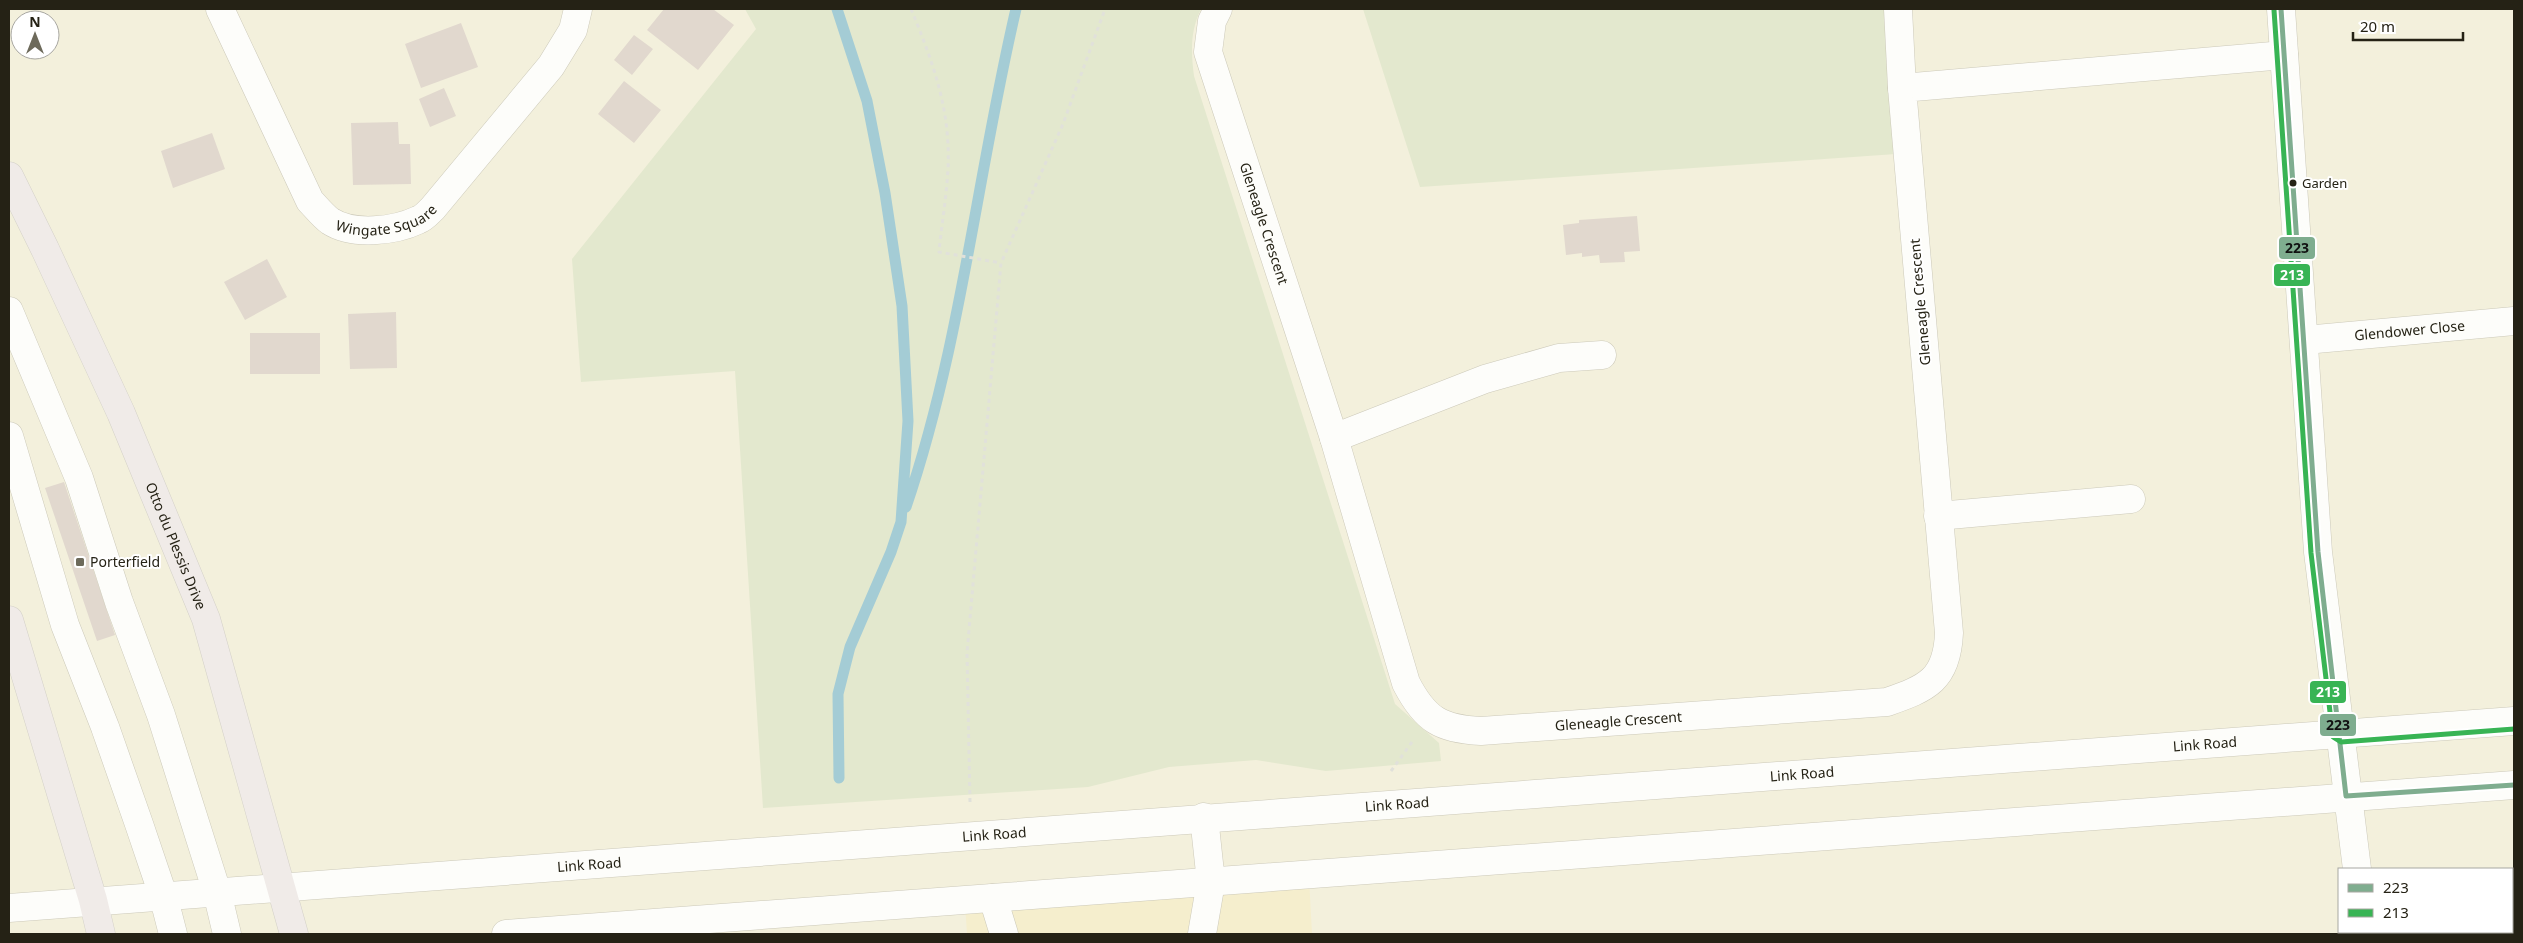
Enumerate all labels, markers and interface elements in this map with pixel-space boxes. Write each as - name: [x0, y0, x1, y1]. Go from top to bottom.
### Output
- north arrow: [10, 10, 60, 60]
- scale bar: [2353, 10, 2463, 42]
- text: N: [29, 12, 41, 31]
- text: 20 m: [2360, 16, 2395, 36]
- street label: Gleneagle Crescent: [1236, 160, 1293, 287]
- place label: Garden: [2302, 174, 2347, 192]
- marker: Garden: [2288, 178, 2298, 188]
- street label: Wingate Square: [334, 200, 441, 239]
- line badge: 223: [2278, 236, 2316, 260]
- street label: Gleneagle Crescent: [1904, 238, 1935, 366]
- text: 223: [2285, 238, 2309, 257]
- line badge: 213: [2273, 263, 2311, 287]
- text: 213: [2280, 265, 2304, 284]
- street label: Glendower Close: [2353, 315, 2466, 344]
- street label: Otto du Plessis Drive: [142, 479, 211, 612]
- place label: Porterfield: [90, 552, 160, 571]
- marker: Porterfield: [74, 556, 86, 568]
- line badge: 213: [2309, 680, 2347, 704]
- text: 213: [2316, 682, 2340, 701]
- street label: Gleneagle Crescent: [1554, 707, 1683, 735]
- line badge: 223: [2319, 713, 2357, 737]
- text: 223: [2326, 715, 2350, 734]
- street label: Link Road: [2172, 732, 2238, 755]
- street label: Link Road: [1769, 762, 1835, 786]
- street label: Link Road: [1364, 792, 1430, 816]
- street label: Link Road: [961, 822, 1027, 846]
- street label: Link Road: [557, 852, 622, 876]
- legend: [2338, 868, 2513, 933]
- text: 223: [2383, 877, 2409, 897]
- text: 213: [2383, 902, 2409, 922]

